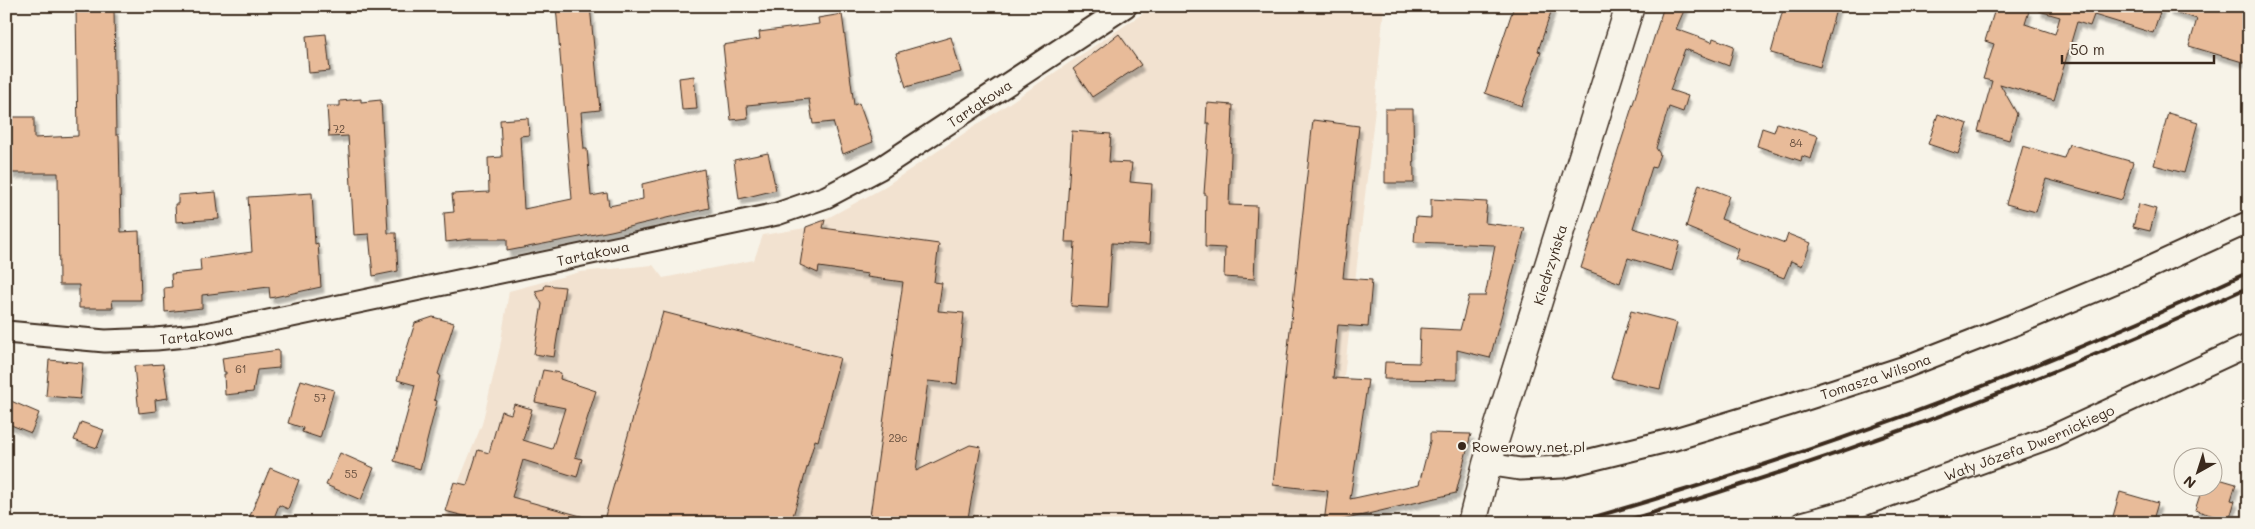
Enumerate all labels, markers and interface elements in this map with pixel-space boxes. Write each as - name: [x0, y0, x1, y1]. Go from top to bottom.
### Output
- scale bar: [2062, 32, 2215, 64]
- text: 50 m: [2070, 39, 2105, 59]
- street label: Tartakowa: [943, 75, 1015, 131]
- house number: 72: [333, 121, 345, 136]
- house number: 84: [1789, 135, 1803, 150]
- street label: Kiedrzyńska: [1528, 222, 1571, 307]
- street label: Tartakowa: [555, 236, 631, 270]
- street label: Tartakowa: [159, 319, 235, 348]
- street label: Tomasza Wilsona: [1818, 348, 1934, 403]
- house number: 61: [235, 361, 247, 376]
- house number: 57: [314, 390, 326, 405]
- street label: Wały Józefa Dwernickiego: [1941, 400, 2117, 484]
- house number: 29c: [888, 430, 908, 445]
- place label: Rowerowy.net.pl: [1472, 437, 1585, 456]
- marker: Rowerowy.net.pl: [1456, 440, 1468, 452]
- north arrow: [2172, 446, 2222, 496]
- house number: 55: [345, 466, 357, 481]
- text: N: [2179, 472, 2200, 493]

